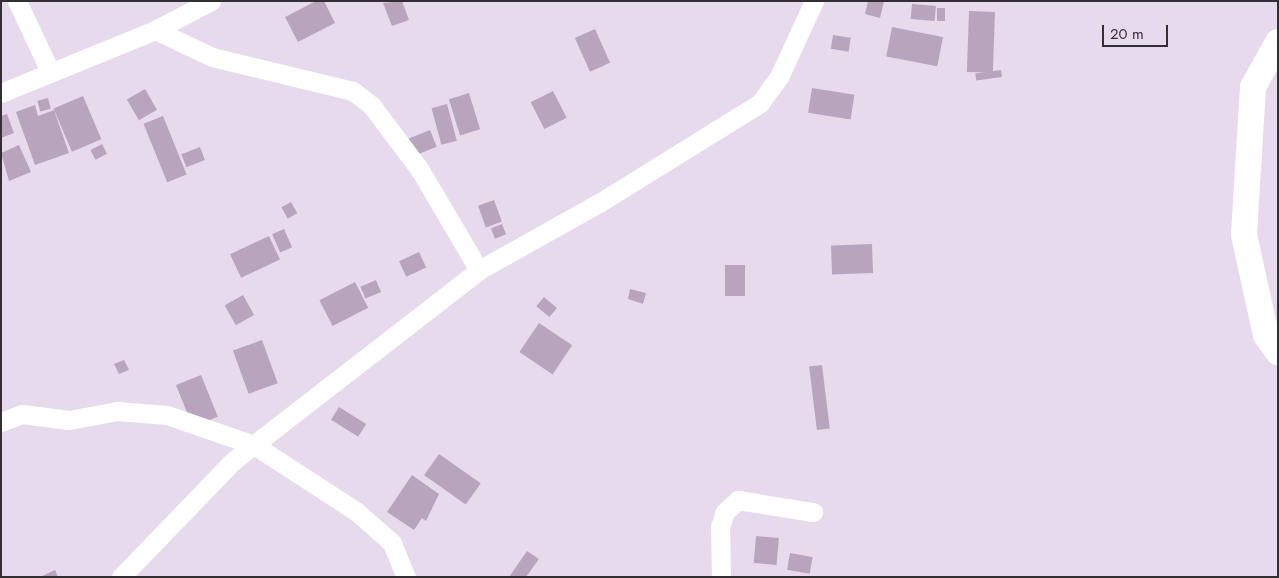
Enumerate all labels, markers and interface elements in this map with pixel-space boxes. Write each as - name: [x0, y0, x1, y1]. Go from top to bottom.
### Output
- scale bar: [1104, 15, 1170, 47]
- text: 20 m: [1110, 23, 1144, 45]

